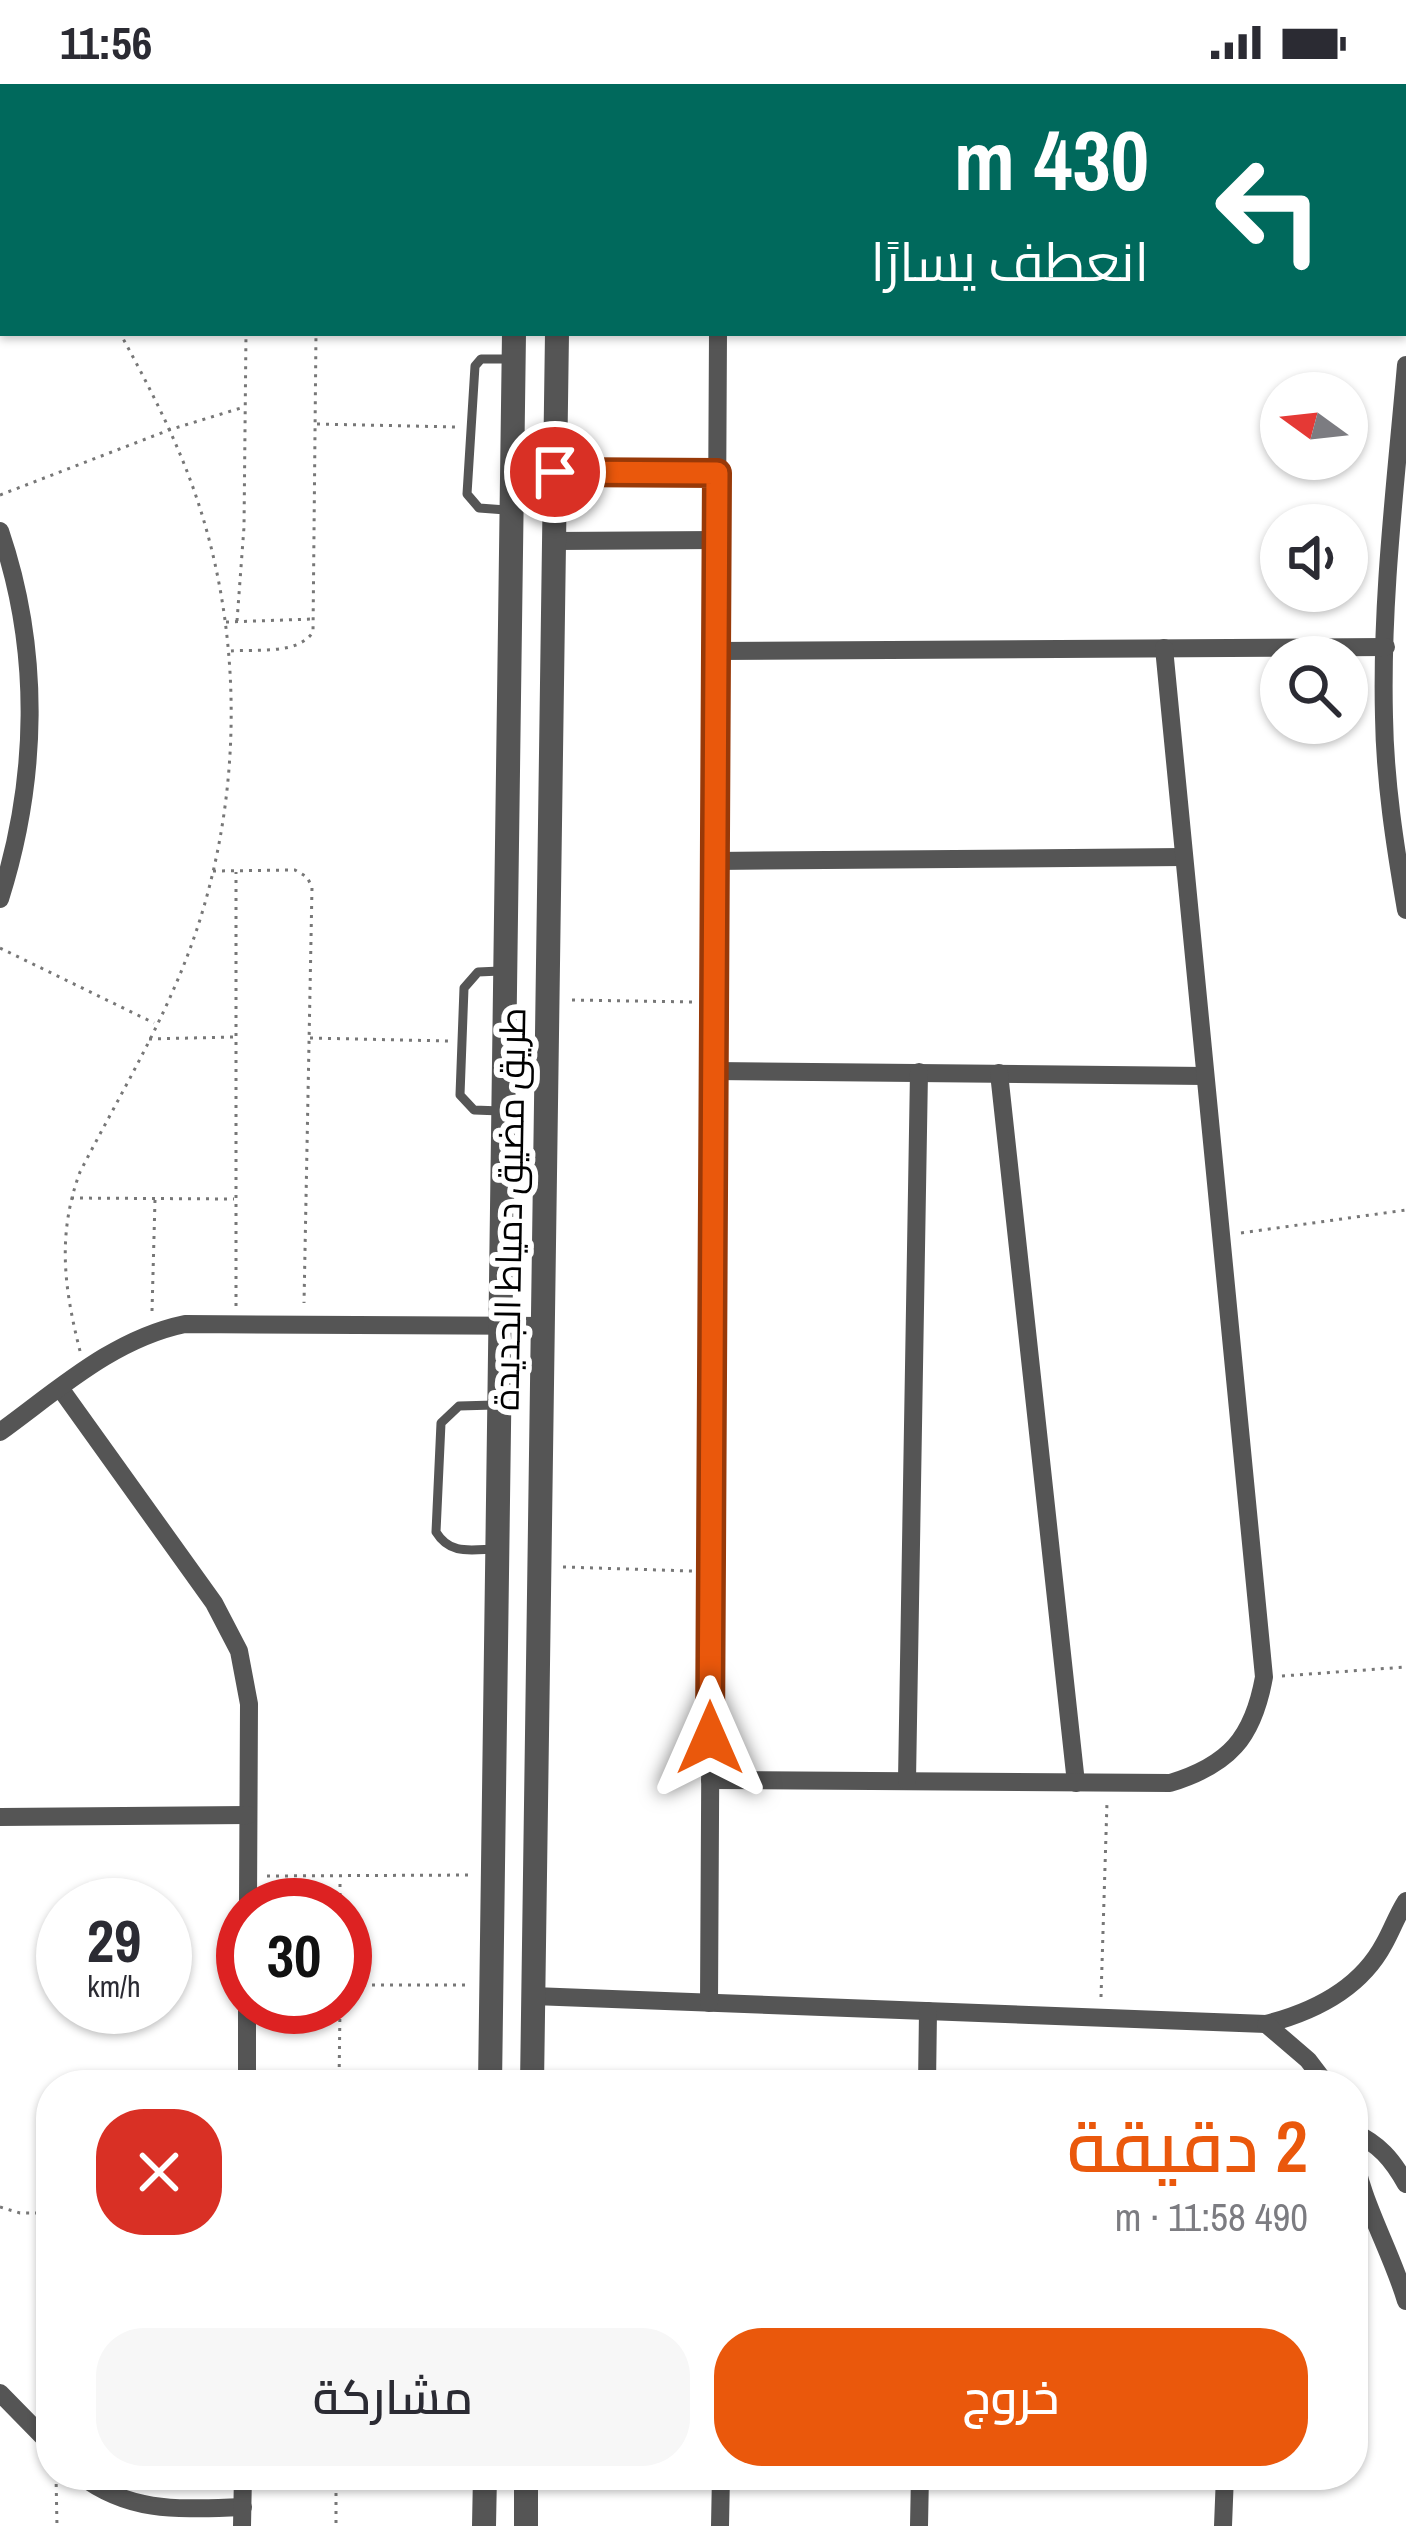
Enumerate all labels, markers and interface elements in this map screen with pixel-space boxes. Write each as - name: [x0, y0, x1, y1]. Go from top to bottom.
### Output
- text: 11:56: [60, 12, 152, 73]
- text: 430 m: [954, 103, 1149, 216]
- icon: left: [1191, 132, 1347, 288]
- text: انعطف يسارًا: [870, 225, 1149, 298]
- north arrow: [1260, 372, 1368, 480]
- map controls: [1260, 372, 1368, 744]
- pin: [504, 421, 606, 523]
- icon: arrive: [522, 439, 588, 505]
- button: sound: [1260, 504, 1368, 612]
- button: search: [1260, 636, 1368, 744]
- street label: طريق مضيق دمياط الجديدة: [481, 1007, 537, 1411]
- position arrow: [647, 1675, 773, 1801]
- speed limit sign: 30: [216, 1878, 372, 2034]
- text: 29: [87, 1900, 141, 1981]
- text: km/h: [87, 1966, 141, 2006]
- text: 2 دقيقة: [1067, 2097, 1308, 2194]
- button: close: [96, 2109, 222, 2235]
- text: 490 m · 11:58: [1115, 2191, 1308, 2243]
- button: مشاركة: [96, 2328, 690, 2466]
- button: خروج: [714, 2328, 1308, 2466]

